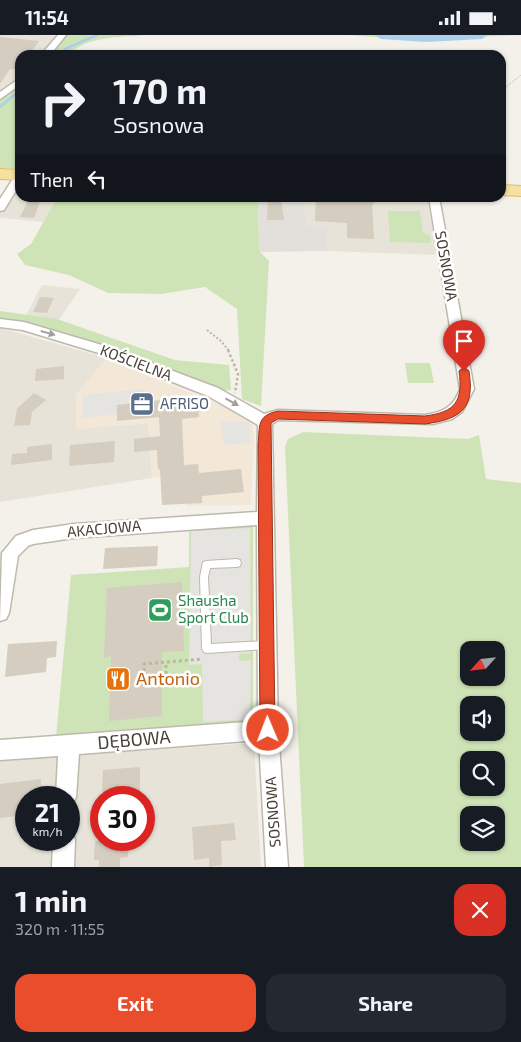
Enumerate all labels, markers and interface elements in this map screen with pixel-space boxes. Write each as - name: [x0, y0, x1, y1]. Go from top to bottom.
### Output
- text: 11:54: [25, 6, 69, 29]
- text: 170 m: [113, 69, 207, 111]
- icon: right: [30, 70, 95, 135]
- text: Sosnowa: [113, 111, 204, 137]
- icon: left: [83, 165, 111, 193]
- text: Then: [30, 168, 73, 191]
- street label: SOSNOWA: [432, 229, 462, 303]
- pin: [443, 320, 485, 371]
- icon: arrive: [450, 327, 478, 355]
- one-way arrow: [40, 329, 55, 337]
- street label: KOŚCIELNA: [98, 340, 175, 384]
- office icon: AFRISO: [129, 391, 155, 417]
- place label: AFRISO: [160, 394, 209, 412]
- one-way arrow: [225, 398, 240, 406]
- street label: AKACJOWA: [66, 516, 142, 540]
- place label: Shausha Sport Club: [178, 591, 249, 626]
- sports icon: Shausha Sport Club: [147, 597, 173, 623]
- north arrow: [460, 641, 505, 686]
- map controls: [460, 641, 505, 851]
- restaurant icon: Antonio: [105, 666, 131, 692]
- place label: Antonio: [136, 667, 200, 689]
- button: sound: [460, 696, 505, 741]
- position arrow: [241, 703, 293, 755]
- street label: DĘBOWA: [97, 725, 172, 753]
- button: search: [460, 751, 505, 796]
- street label: SOSNOWA: [261, 776, 283, 848]
- speed limit sign: 30: [90, 786, 155, 851]
- text: 21: [35, 797, 60, 827]
- button: layers: [460, 806, 505, 851]
- text: km/h: [33, 824, 62, 838]
- text: 1 min: [15, 882, 87, 918]
- button: close: [454, 884, 506, 936]
- text: 320 m · 11:55: [15, 919, 105, 938]
- button: Exit: [15, 974, 256, 1032]
- button: Share: [266, 974, 506, 1032]

